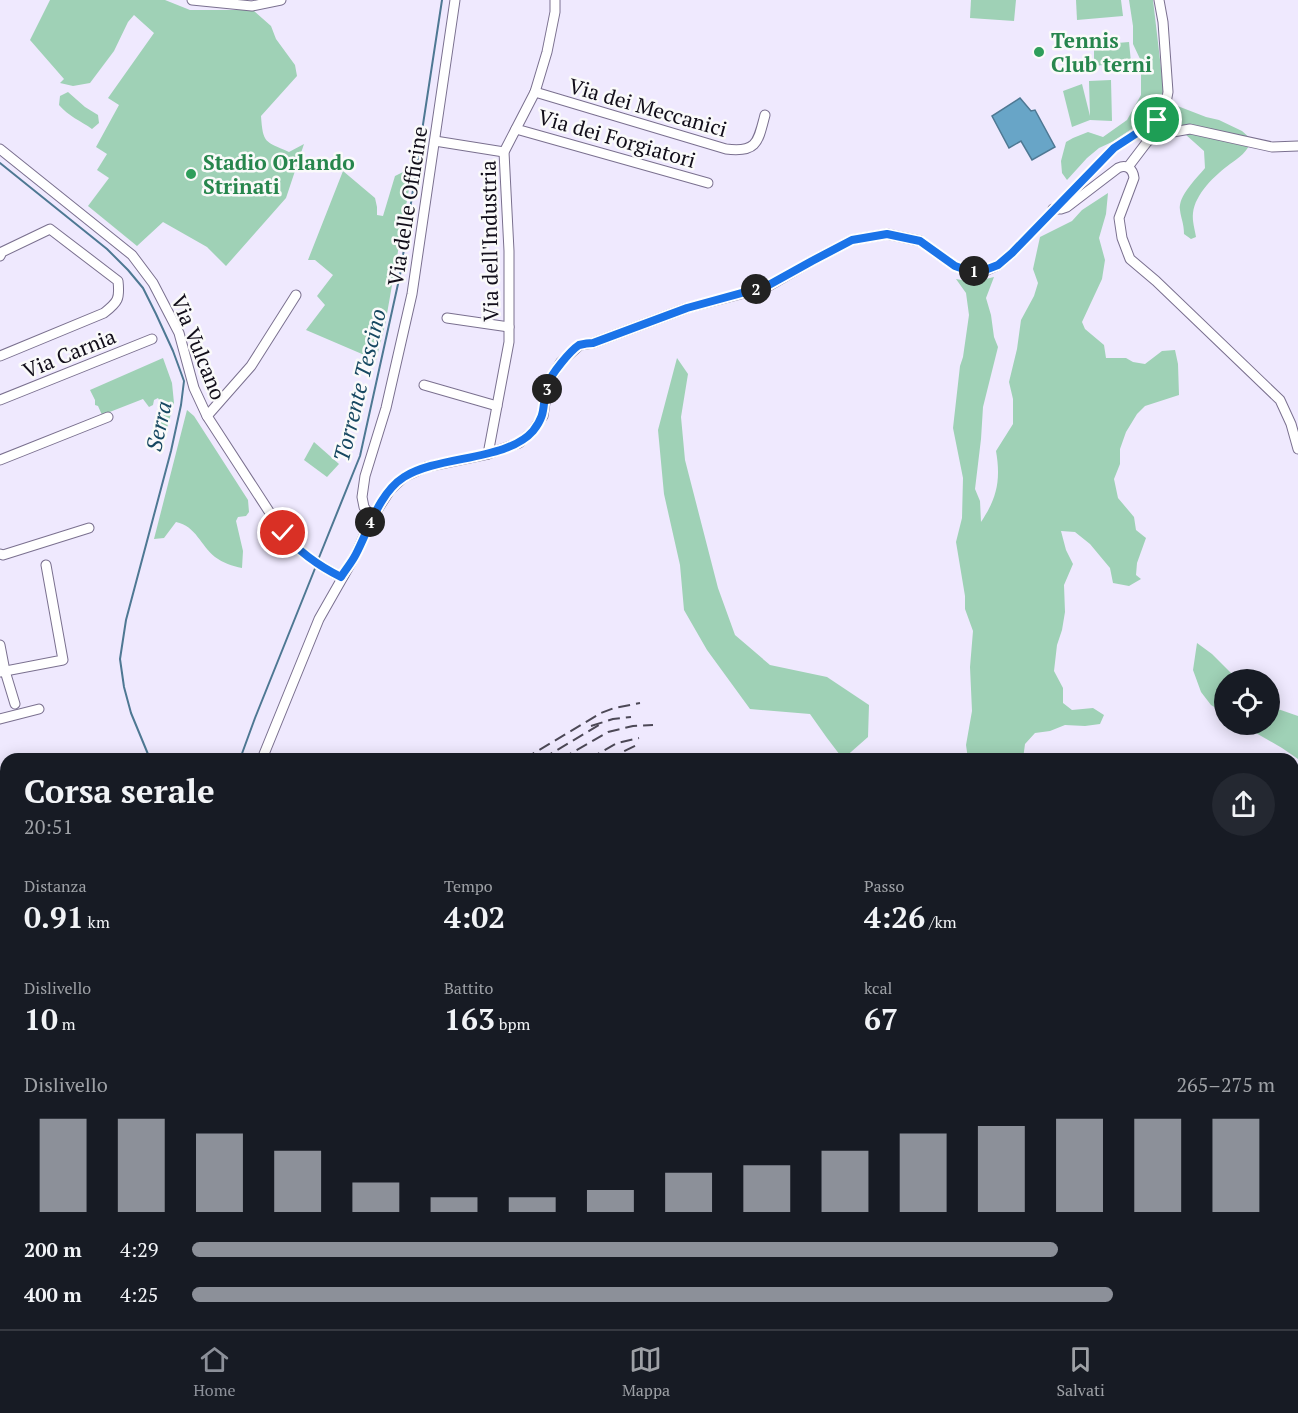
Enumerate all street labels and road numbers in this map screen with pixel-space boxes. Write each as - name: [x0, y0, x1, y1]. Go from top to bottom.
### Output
- street label: Via dei Meccanici: [566, 71, 730, 143]
- street label: Via dei Forgiatori: [535, 102, 699, 174]
- street label: Via delle Officine: [381, 124, 433, 288]
- street label: Via dell'Industria: [474, 160, 504, 322]
- street label: Via Vulcano: [165, 290, 233, 404]
- street label: Via Carnia: [18, 322, 120, 384]

